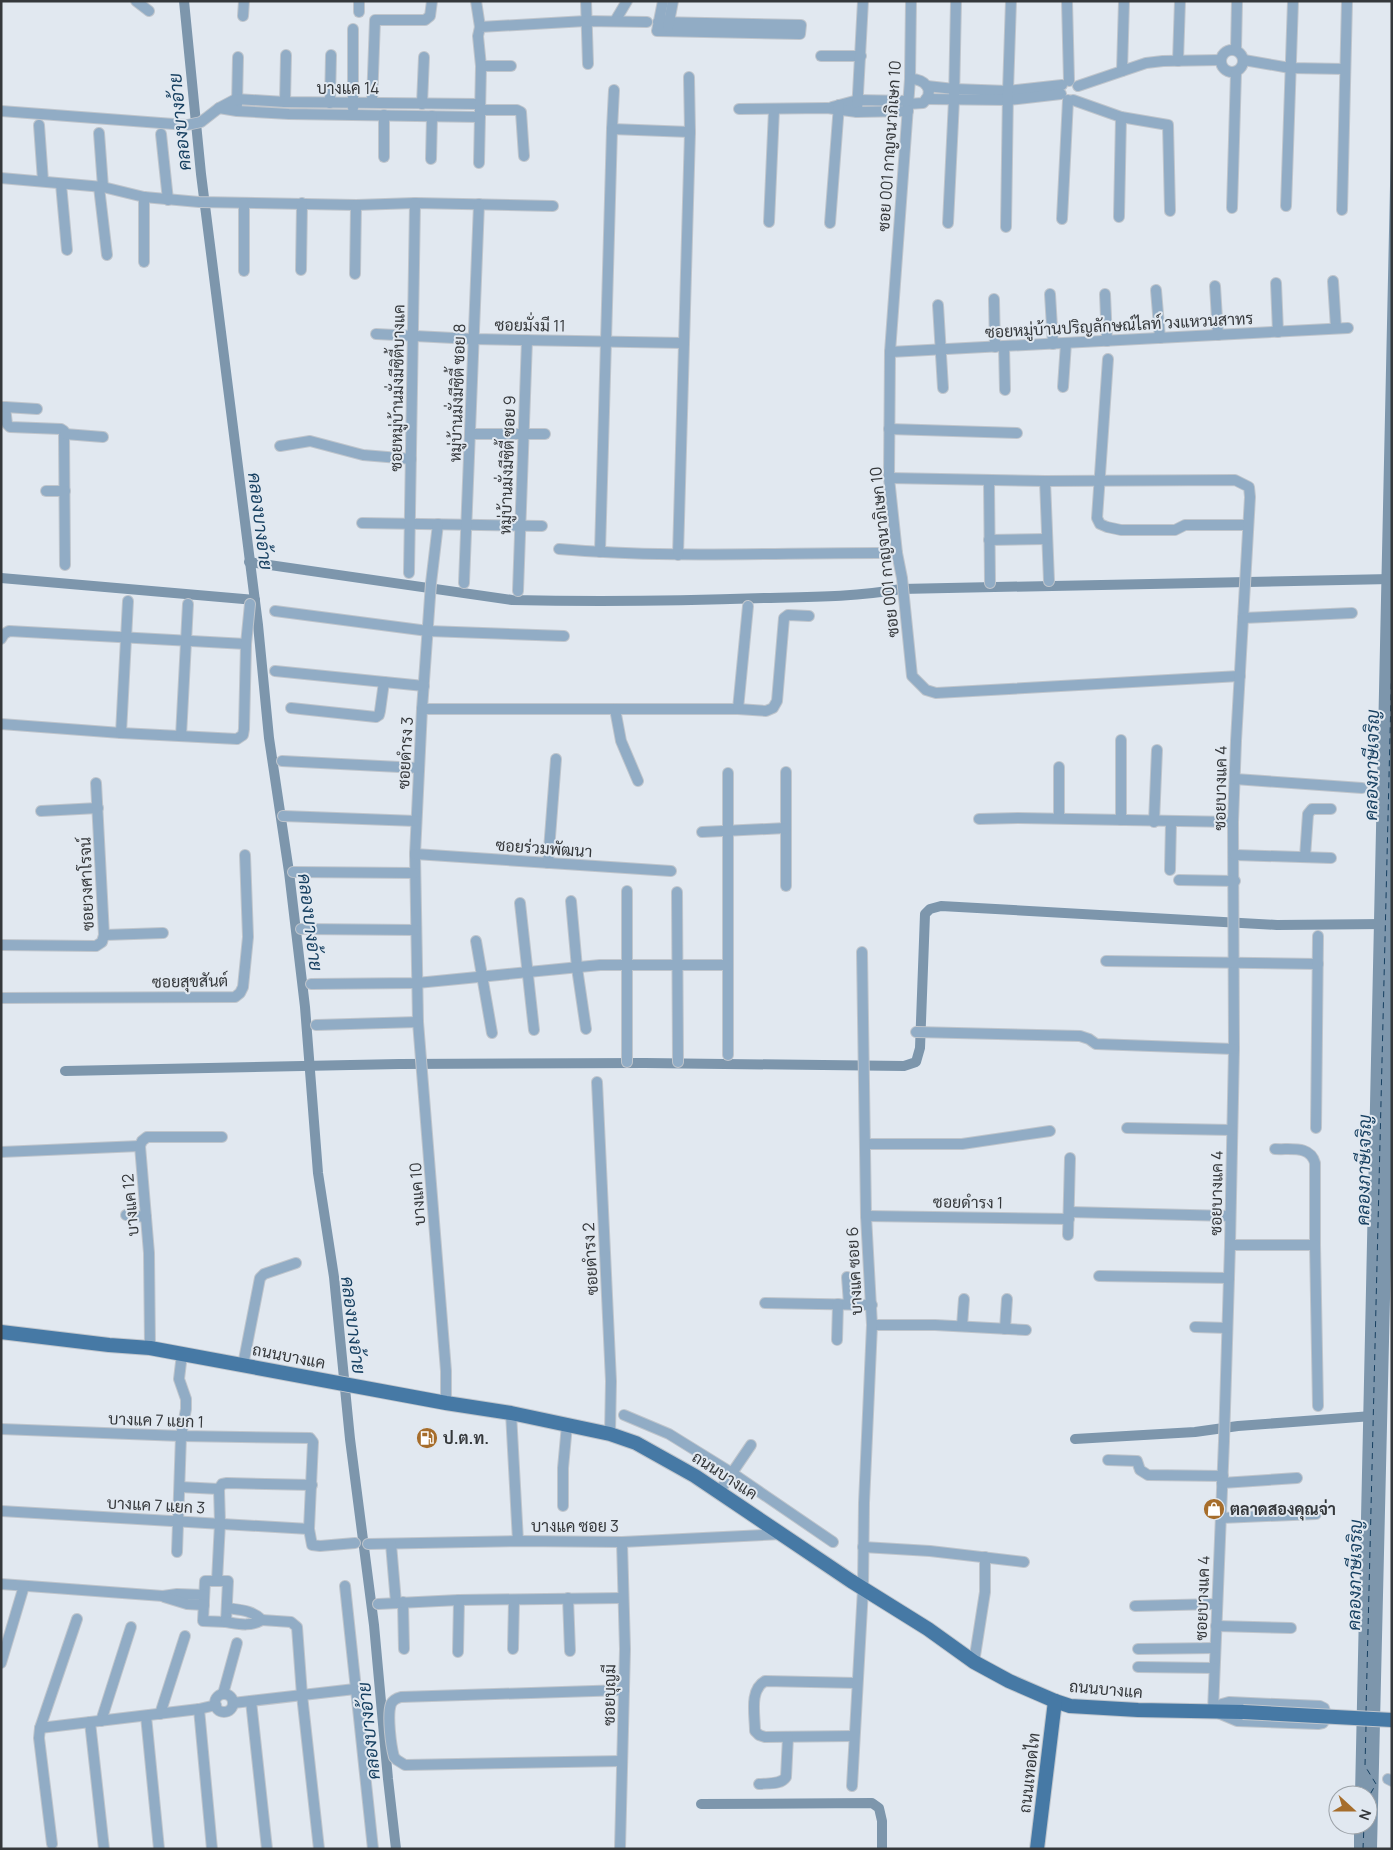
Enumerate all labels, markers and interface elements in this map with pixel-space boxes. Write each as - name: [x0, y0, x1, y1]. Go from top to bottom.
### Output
- street label: ซอย 001 กาญจนาภิเษก 10: [872, 60, 906, 232]
- water label: คลองบางอ้าย: [162, 72, 196, 172]
- street label: บางแค 14: [316, 77, 380, 99]
- street label: ซอยหมู่บ้านมั่งมีซิตี้บางแค: [382, 304, 410, 472]
- street label: ซอยหมู่บ้านปริญลักษณ์ไลท์ วงแหวนสาทร: [984, 306, 1254, 344]
- street label: ซอยมั่งมี 11: [494, 311, 566, 337]
- street label: หมู่บ้านมั่งมีซิตี้ ซอย 8: [441, 323, 471, 463]
- street label: หมู่บ้านมั่งมีซิตี้ ซอย 9: [491, 395, 521, 535]
- street label: ซอย 001 กาญจนาภิเษก 10: [864, 465, 904, 639]
- water label: คลองบางอ้าย: [243, 471, 279, 571]
- water label: คลองภาษีเจริญ: [1358, 709, 1384, 821]
- street label: ซอยดำรง 3: [392, 716, 418, 790]
- street label: ซอยบางแค 4: [1208, 745, 1232, 831]
- street label: ซอยร่วมพัฒนา: [495, 834, 593, 862]
- street label: ซอยวงศาโรจน์: [72, 837, 99, 931]
- water label: คลองบางอ้าย: [293, 872, 329, 972]
- street label: ซอยสุขสันต์: [152, 968, 228, 994]
- water label: คลองภาษีเจริญ: [1350, 1114, 1376, 1226]
- street label: ซอยบางแค 4: [1204, 1150, 1228, 1236]
- street label: บางแค 10: [404, 1162, 430, 1226]
- street label: บางแค 12: [116, 1173, 144, 1237]
- street label: ซอยดำรง 1: [933, 1190, 1003, 1214]
- street label: ซอยดำรง 2: [577, 1222, 603, 1296]
- street label: บางแค ซอย 6: [841, 1226, 867, 1316]
- water label: คลองบางอ้าย: [336, 1275, 372, 1375]
- street label: ถนนบางแค: [251, 1338, 327, 1374]
- street label: บางแค 7 แยก 1: [108, 1407, 204, 1433]
- fuel station icon: ป.ต.ท.: [415, 1426, 439, 1450]
- place label: ป.ต.ท.: [443, 1427, 489, 1449]
- street label: ถนนบางแค: [688, 1446, 762, 1504]
- street label: บางแค 7 แยก 3: [106, 1491, 206, 1519]
- shop icon: ตลาดสองคุณจ่า: [1202, 1497, 1226, 1521]
- place label: ตลาดสองคุณจ่า: [1230, 1498, 1336, 1521]
- street label: บางแค ซอย 3: [531, 1515, 619, 1537]
- water label: คลองภาษีเจริญ: [1341, 1519, 1367, 1631]
- street label: ซอยบางแค 4: [1190, 1555, 1214, 1641]
- street label: ซอยบุญมี: [597, 1664, 622, 1726]
- street label: ถนนบางแค: [1068, 1675, 1144, 1703]
- water label: คลองบางอ้าย: [351, 1681, 385, 1781]
- street label: ถนนเทอดไท: [1013, 1732, 1045, 1814]
- north arrow: [1328, 1785, 1378, 1835]
- text: N: [1355, 1807, 1376, 1823]

